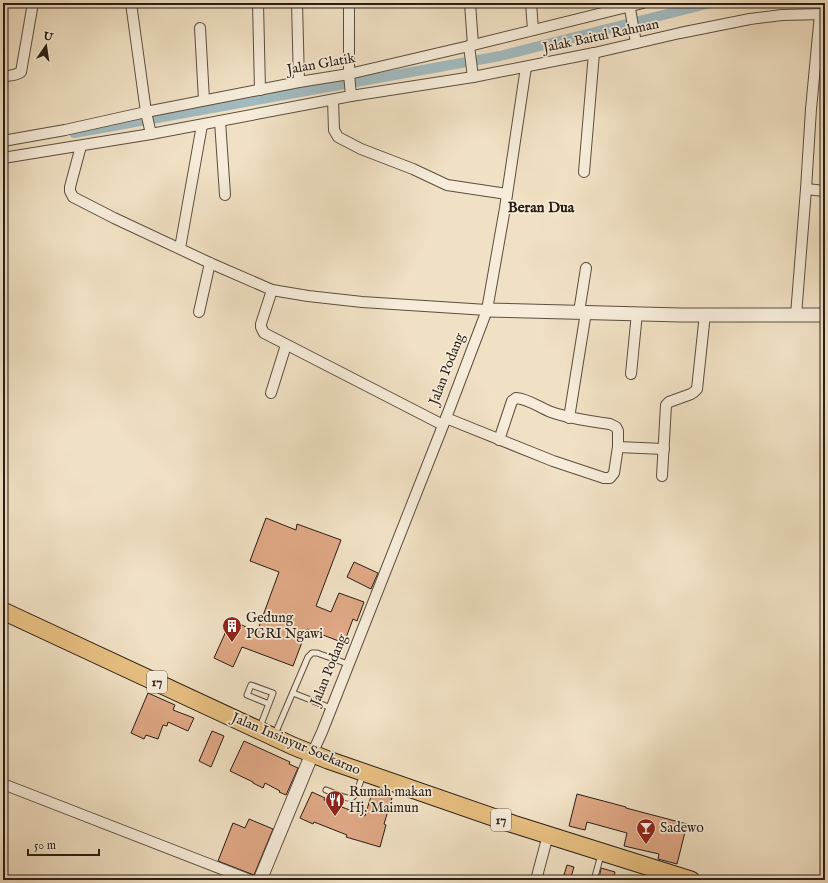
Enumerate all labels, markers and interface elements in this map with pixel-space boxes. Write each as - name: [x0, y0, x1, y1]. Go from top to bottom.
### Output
- street label: Jalak Baitul Rahman: [539, 15, 661, 58]
- north arrow: [26, 26, 66, 66]
- text: U: [41, 29, 55, 45]
- street label: Jalan Glatik: [284, 49, 357, 79]
- district label: Beran Dua: [508, 198, 575, 217]
- street label: Jalan Podang: [424, 330, 469, 409]
- place label: Gedung PGRI Ngawi: [246, 609, 323, 643]
- building icon: Gedung PGRI Ngawi: [221, 615, 243, 643]
- street label: Jalan Podang: [306, 631, 352, 710]
- road number: 17: [147, 671, 167, 693]
- street label: Jalan Insinyur Soekarno: [227, 708, 364, 780]
- place label: Rumah makan Hj. Maimun: [349, 783, 433, 817]
- restaurant icon: Rumah makan Hj. Maimun: [324, 789, 346, 817]
- road number: 17: [491, 809, 511, 831]
- bar icon: Sadewo: [635, 817, 657, 845]
- place label: Sadewo: [660, 819, 704, 837]
- scale bar: [28, 831, 99, 857]
- text: 50 m: [34, 838, 56, 853]

